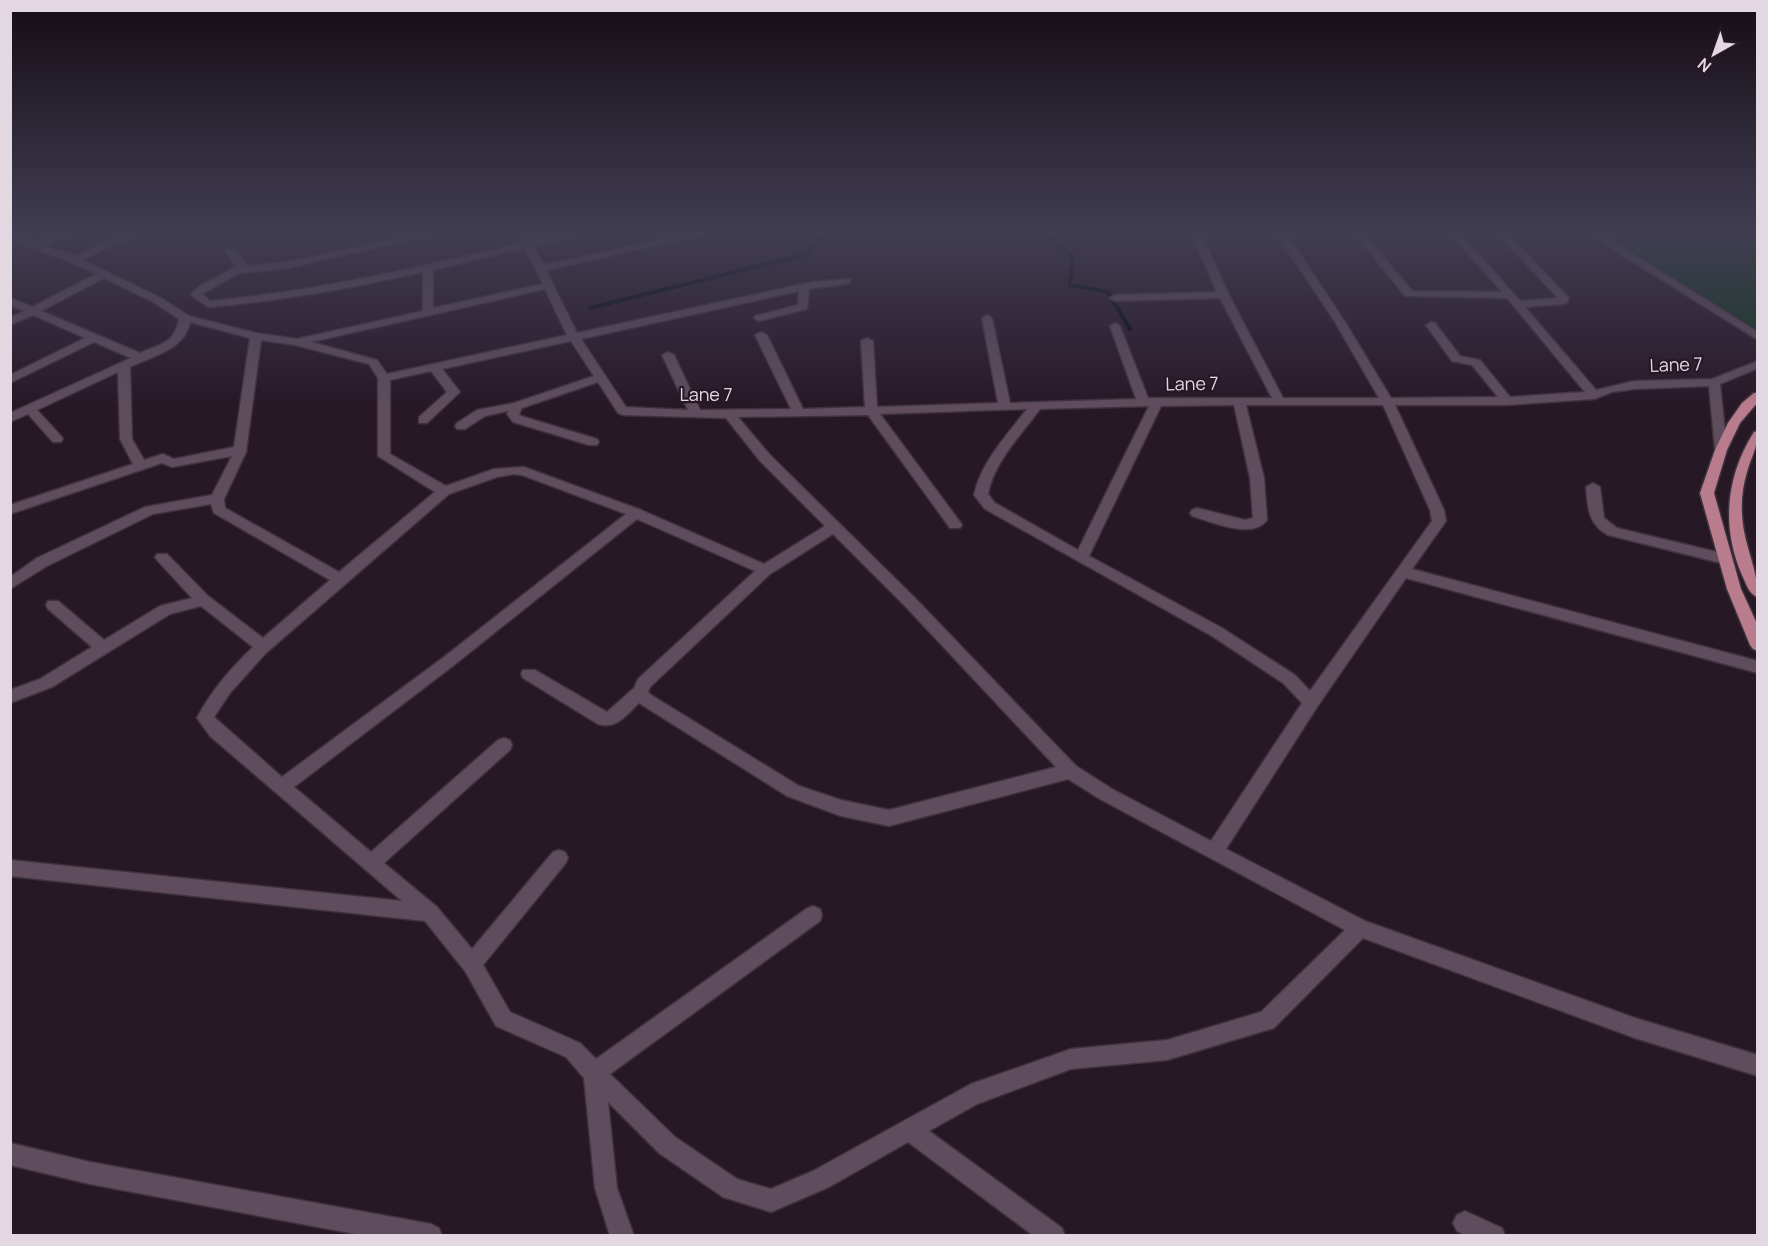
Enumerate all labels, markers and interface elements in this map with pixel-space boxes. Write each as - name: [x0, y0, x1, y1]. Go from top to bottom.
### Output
- north arrow: [1684, 24, 1744, 84]
- text: N: [1693, 53, 1716, 78]
- street label: Lane 7: [1649, 351, 1703, 377]
- street label: Lane 7: [1165, 371, 1219, 395]
- street label: Lane 7: [680, 382, 732, 406]

